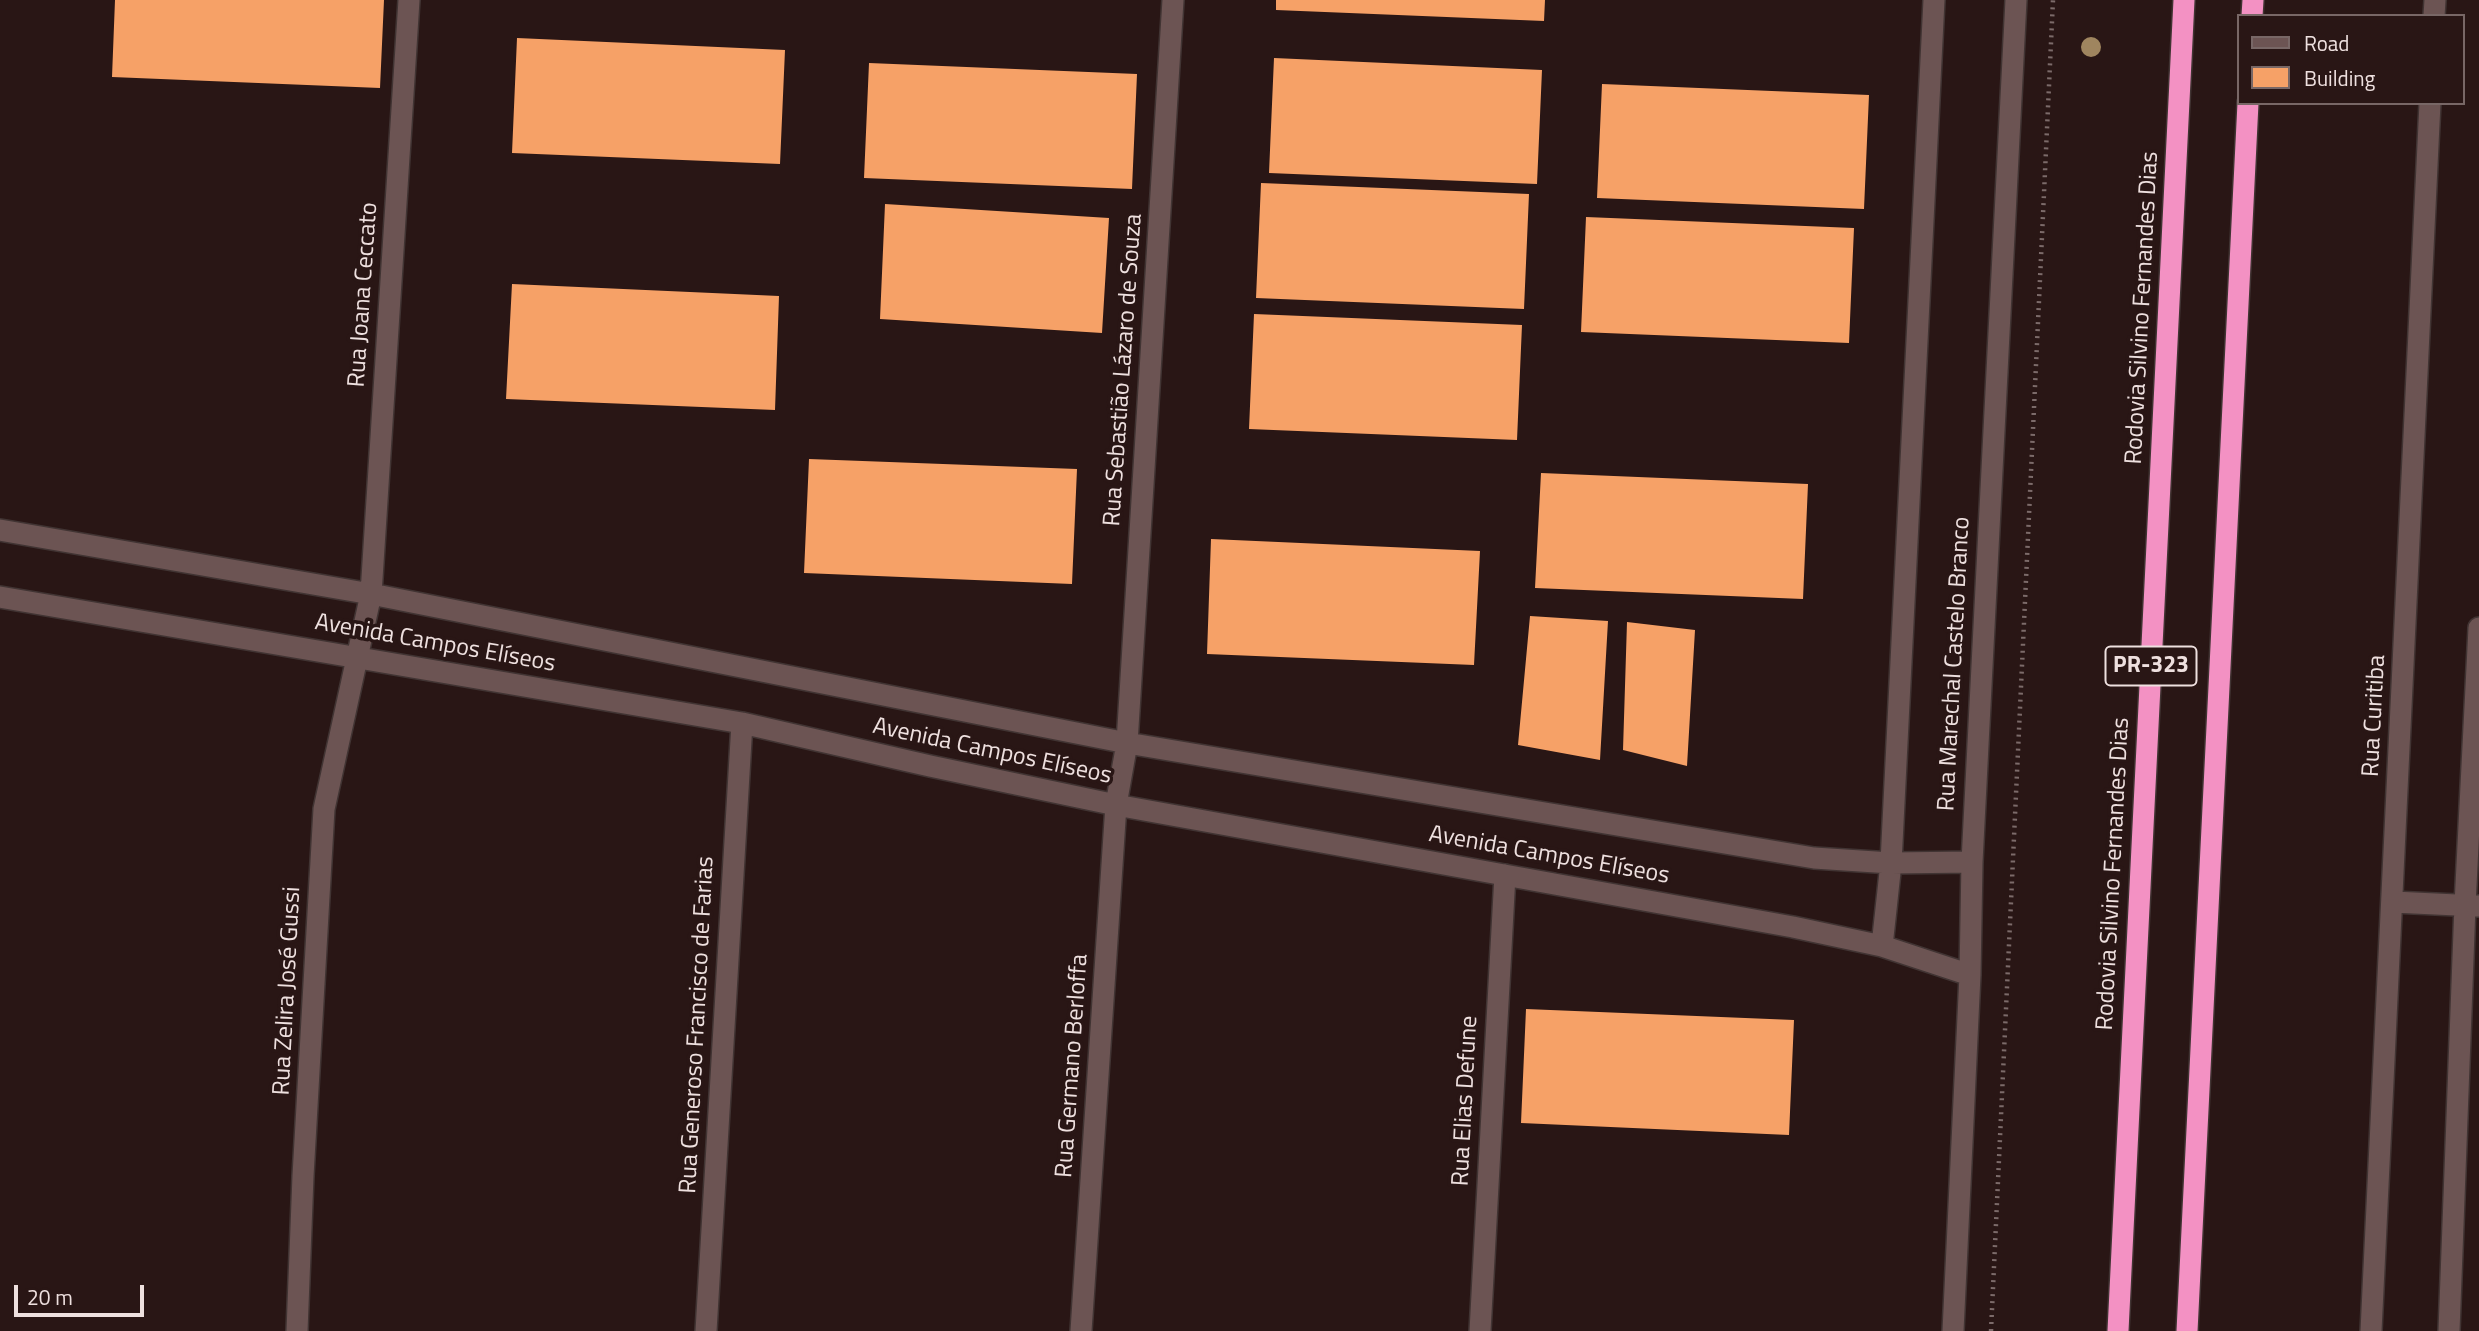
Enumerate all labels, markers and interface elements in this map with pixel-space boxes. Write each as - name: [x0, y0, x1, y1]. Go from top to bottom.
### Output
- legend: [2238, 14, 2465, 105]
- text: Road: [2304, 27, 2349, 59]
- text: Building: [2304, 62, 2375, 94]
- street label: Rodovia Silvino Fernandes Dias: [2120, 151, 2166, 465]
- street label: Rua Joana Ceccato: [343, 202, 385, 388]
- street label: Rua Sebastião Lázaro de Souza: [1099, 213, 1149, 527]
- street label: Rua Marechal Castelo Branco: [1933, 516, 1977, 812]
- street label: Avenida Campos Elíseos: [313, 609, 557, 679]
- road number: PR-323: [2106, 646, 2196, 686]
- street label: Rua Curitiba: [2357, 654, 2393, 778]
- street label: Avenida Campos Elíseos: [870, 713, 1114, 791]
- street label: Rodovia Silvino Fernandes Dias: [2091, 717, 2137, 1031]
- street label: Avenida Campos Elíseos: [1427, 821, 1671, 891]
- street label: Rua Generoso Francisco de Farias: [675, 856, 721, 1194]
- street label: Rua Zelira José Gussi: [268, 886, 308, 1096]
- street label: Rua Germano Berloffa: [1051, 953, 1095, 1179]
- street label: Rua Elias Defune: [1447, 1015, 1485, 1187]
- scale bar: [18, 1272, 147, 1316]
- text: 20 m: [27, 1281, 73, 1313]

